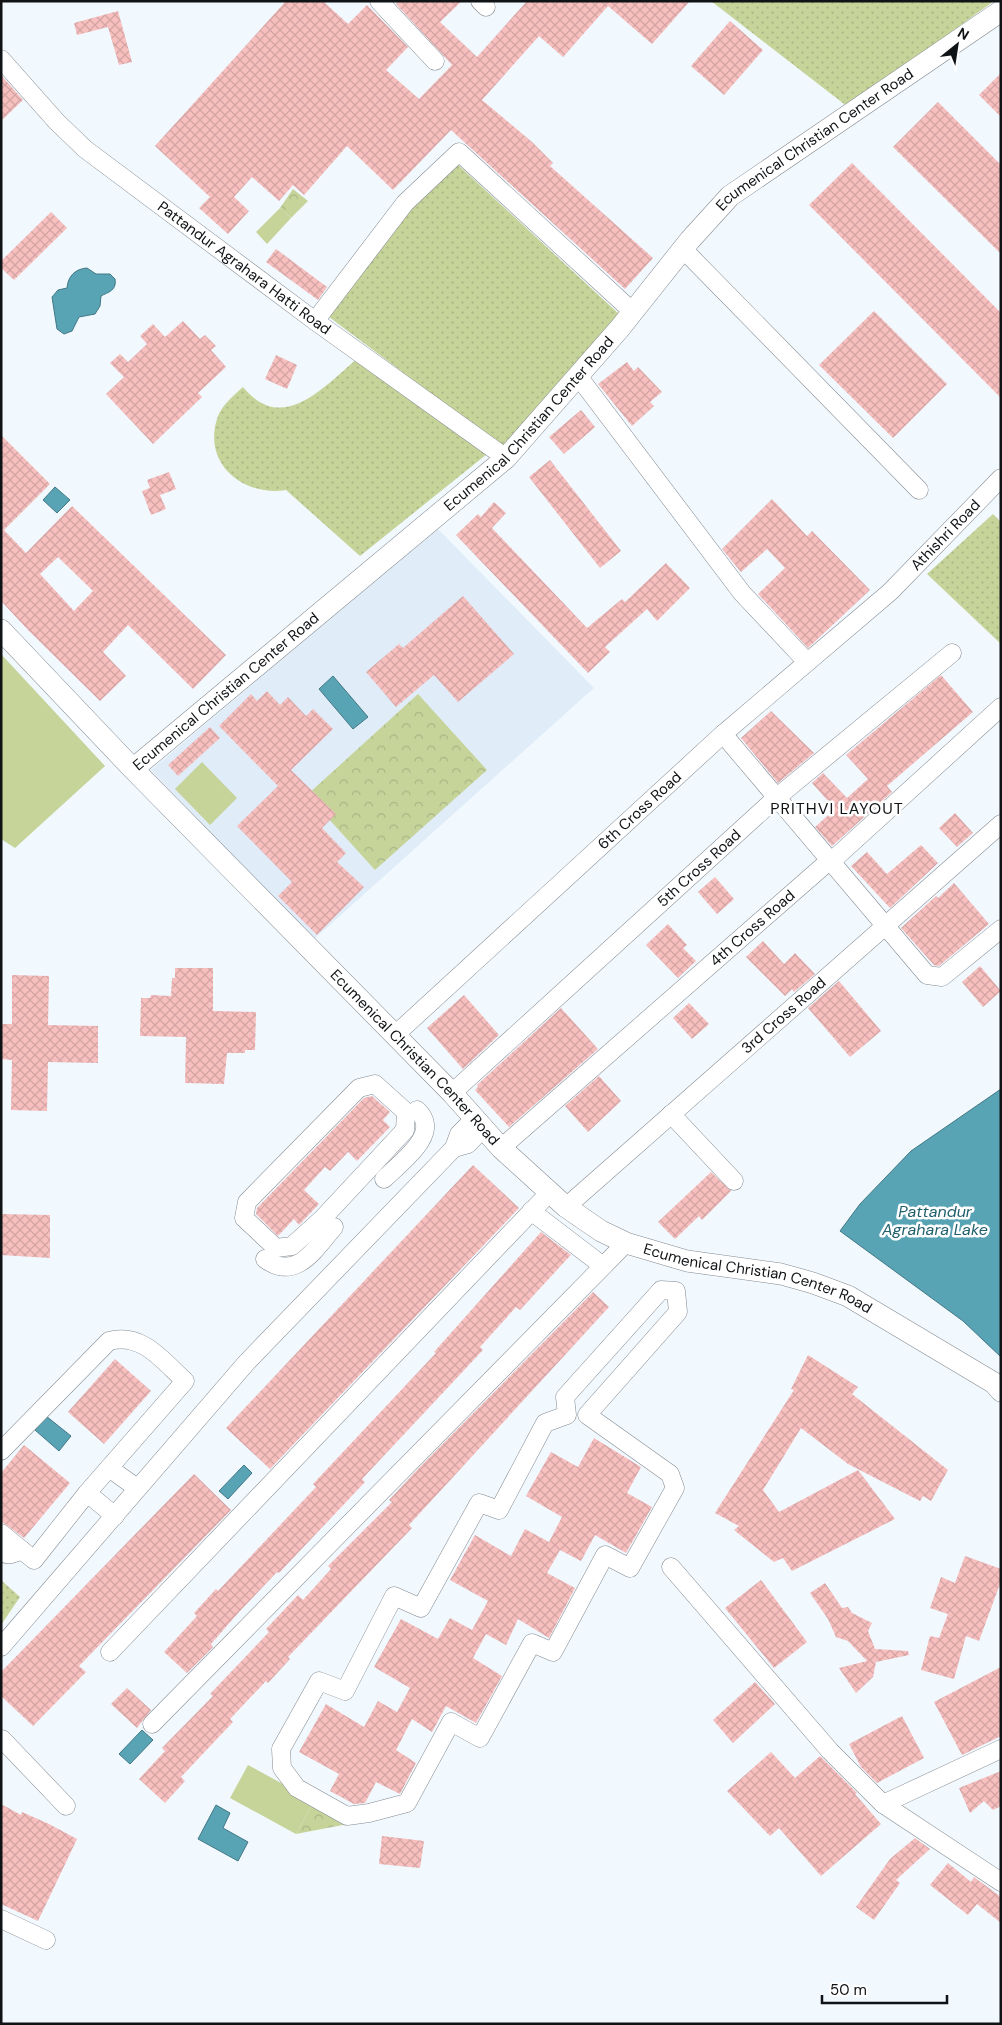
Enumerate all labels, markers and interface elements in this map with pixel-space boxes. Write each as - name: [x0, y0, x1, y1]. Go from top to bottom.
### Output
- north arrow: [932, 20, 982, 70]
- text: N: [955, 23, 972, 44]
- street label: Ecumenical Christian Center Road: [711, 64, 917, 215]
- street label: Pattandur Agrahara Hatti Road: [153, 197, 335, 339]
- street label: Ecumenical Christian Center Road: [440, 332, 618, 516]
- street label: Athishri Road: [906, 495, 985, 575]
- street label: Ecumenical Christian Center Road: [129, 608, 323, 775]
- street label: 6th Cross Road: [593, 767, 686, 854]
- district label: PRITHVI LAYOUT: [770, 798, 904, 819]
- street label: 5th Cross Road: [653, 825, 745, 911]
- street label: 4th Cross Road: [706, 885, 799, 971]
- street label: Ecumenical Christian Center Road: [326, 965, 504, 1150]
- street label: 3rd Cross Road: [737, 973, 830, 1058]
- water label: Pattandur Agrahara Lake: [881, 1201, 988, 1240]
- street label: Ecumenical Christian Center Road: [641, 1239, 876, 1318]
- scale bar: [822, 1972, 947, 2004]
- text: 50 m: [830, 1980, 867, 2000]

